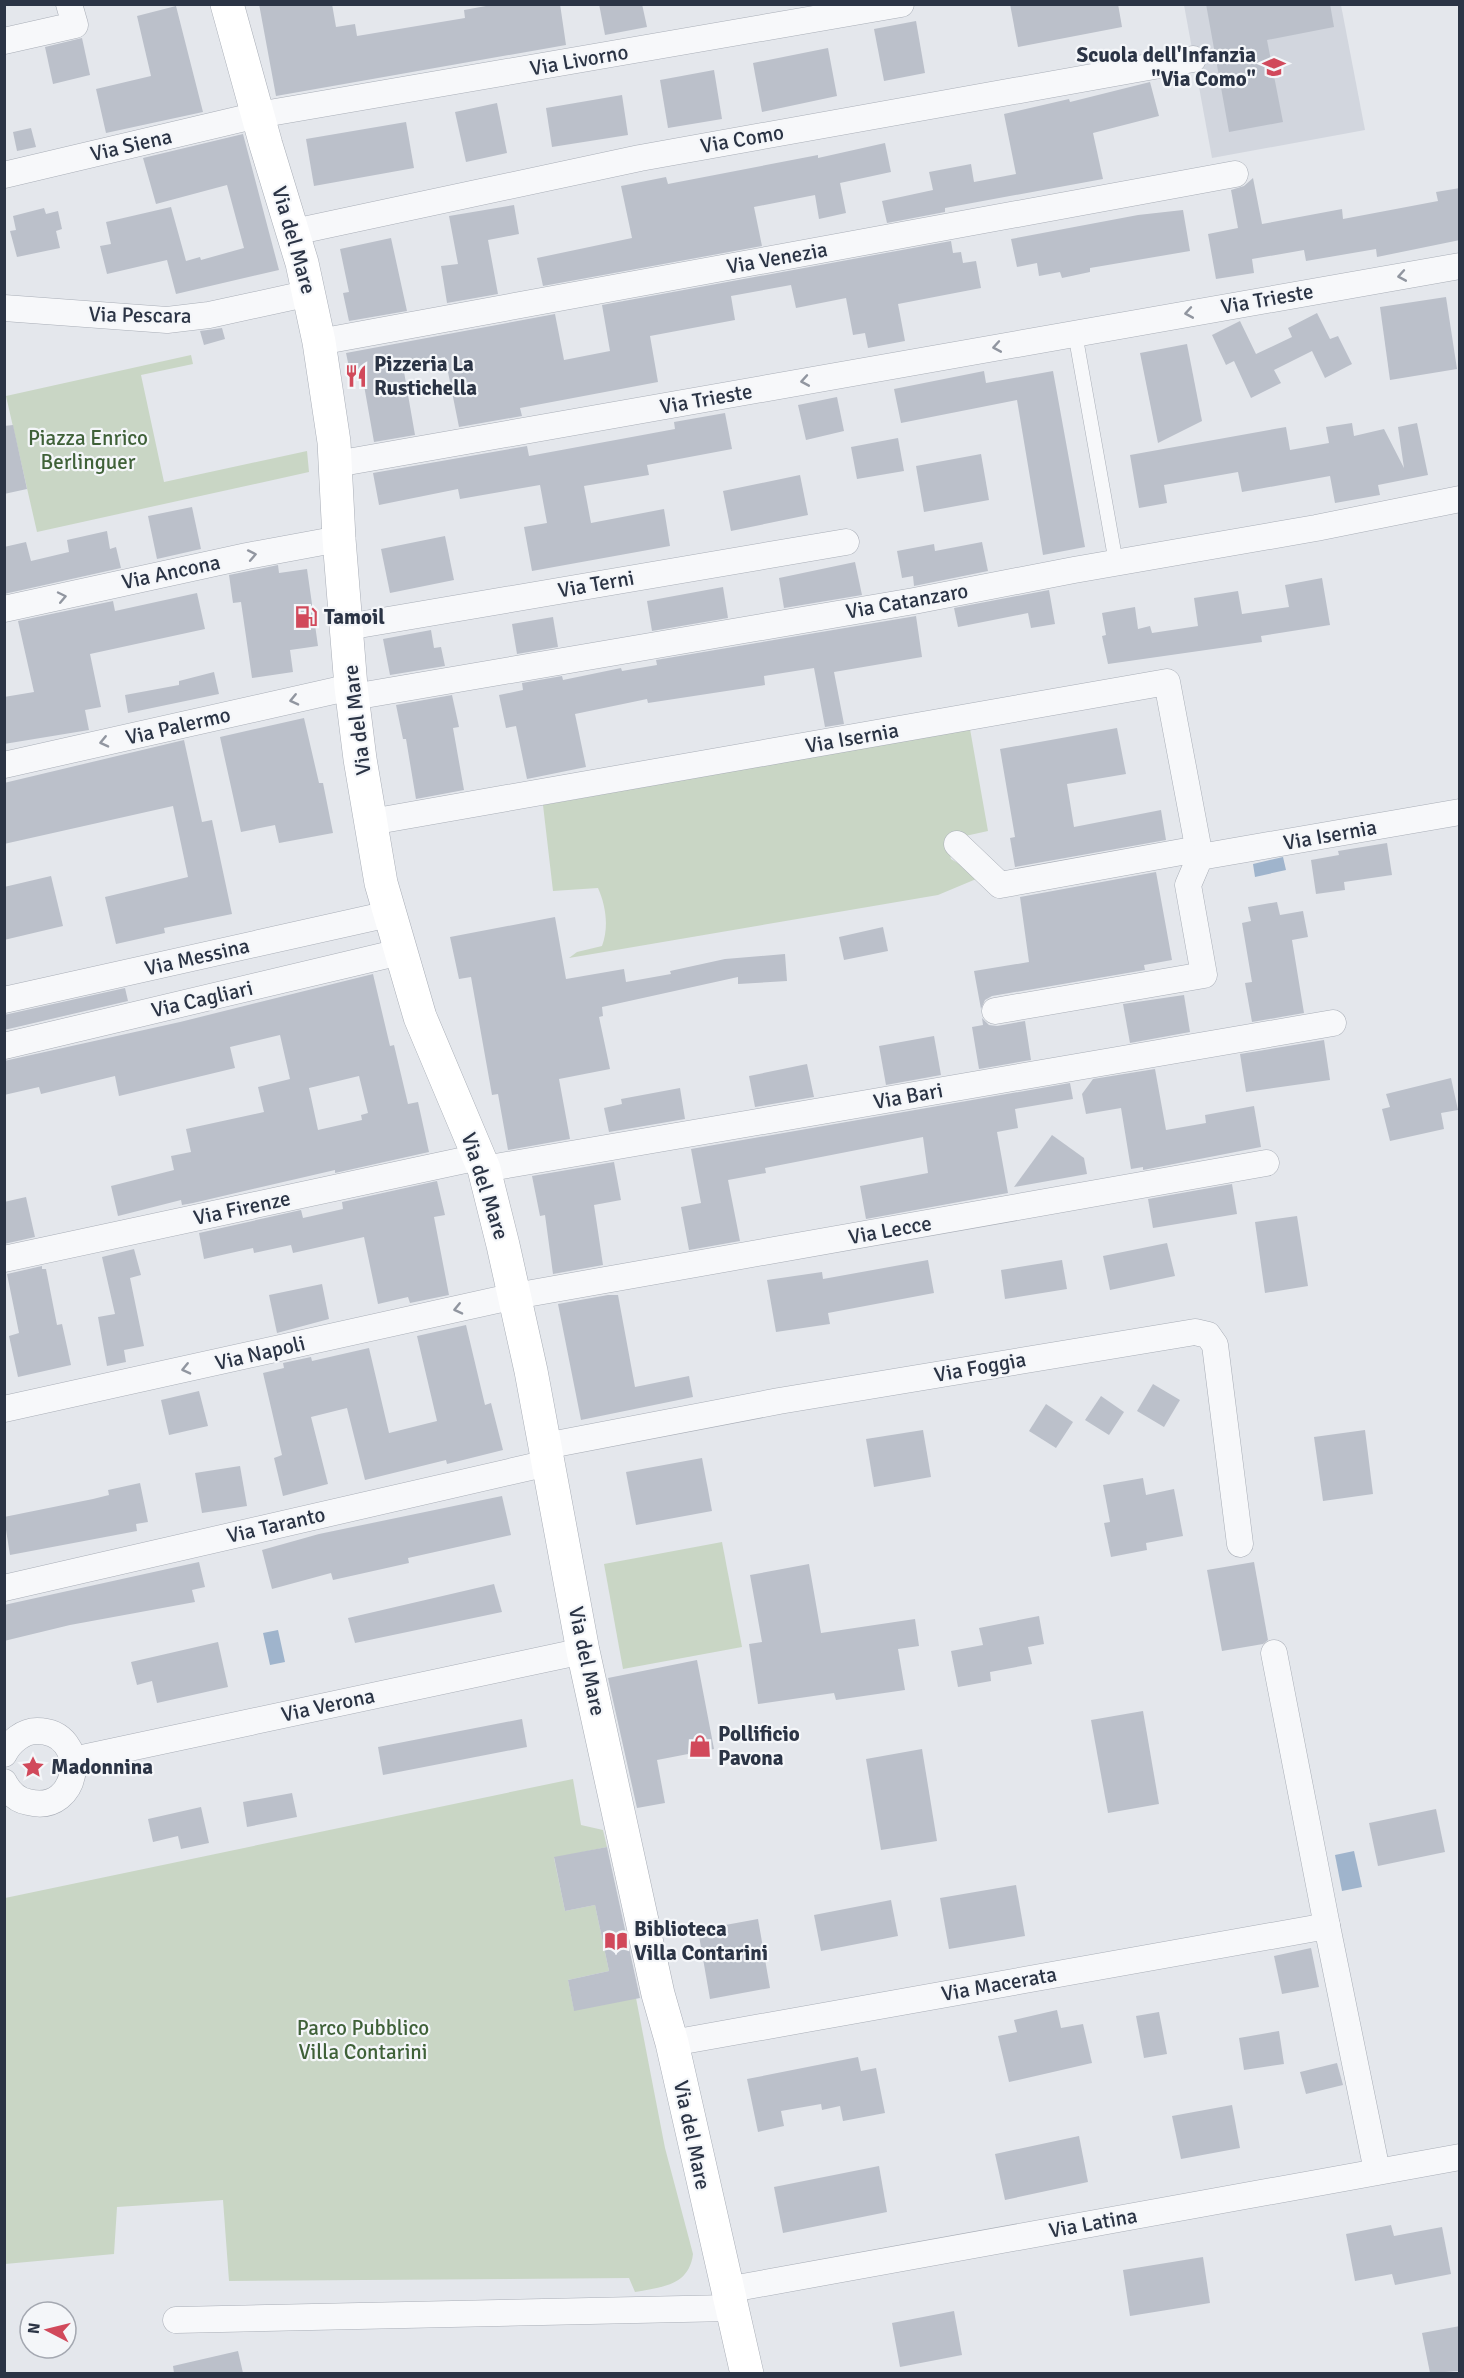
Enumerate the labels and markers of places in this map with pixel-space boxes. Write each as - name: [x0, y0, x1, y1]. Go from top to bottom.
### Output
- place label: Scuola dell'Infanzia "Via Como": [1077, 42, 1256, 92]
- school or university icon: Scuola dell'Infanzia "Via Como": [1261, 54, 1287, 80]
- place label: Pizzeria La Rustichella: [374, 351, 477, 401]
- restaurant icon: Pizzeria La Rustichella: [343, 363, 369, 389]
- fuel station icon: Tamoil: [293, 604, 319, 630]
- place label: Tamoil: [324, 604, 385, 630]
- place label: Pollificio Pavona: [718, 1721, 800, 1771]
- shop icon: Pollificio Pavona: [687, 1733, 713, 1759]
- place icon: Madonnina: [20, 1754, 46, 1780]
- place label: Madonnina: [51, 1754, 153, 1780]
- place label: Biblioteca Villa Contarini: [634, 1916, 768, 1966]
- library icon: Biblioteca Villa Contarini: [603, 1928, 629, 1954]

